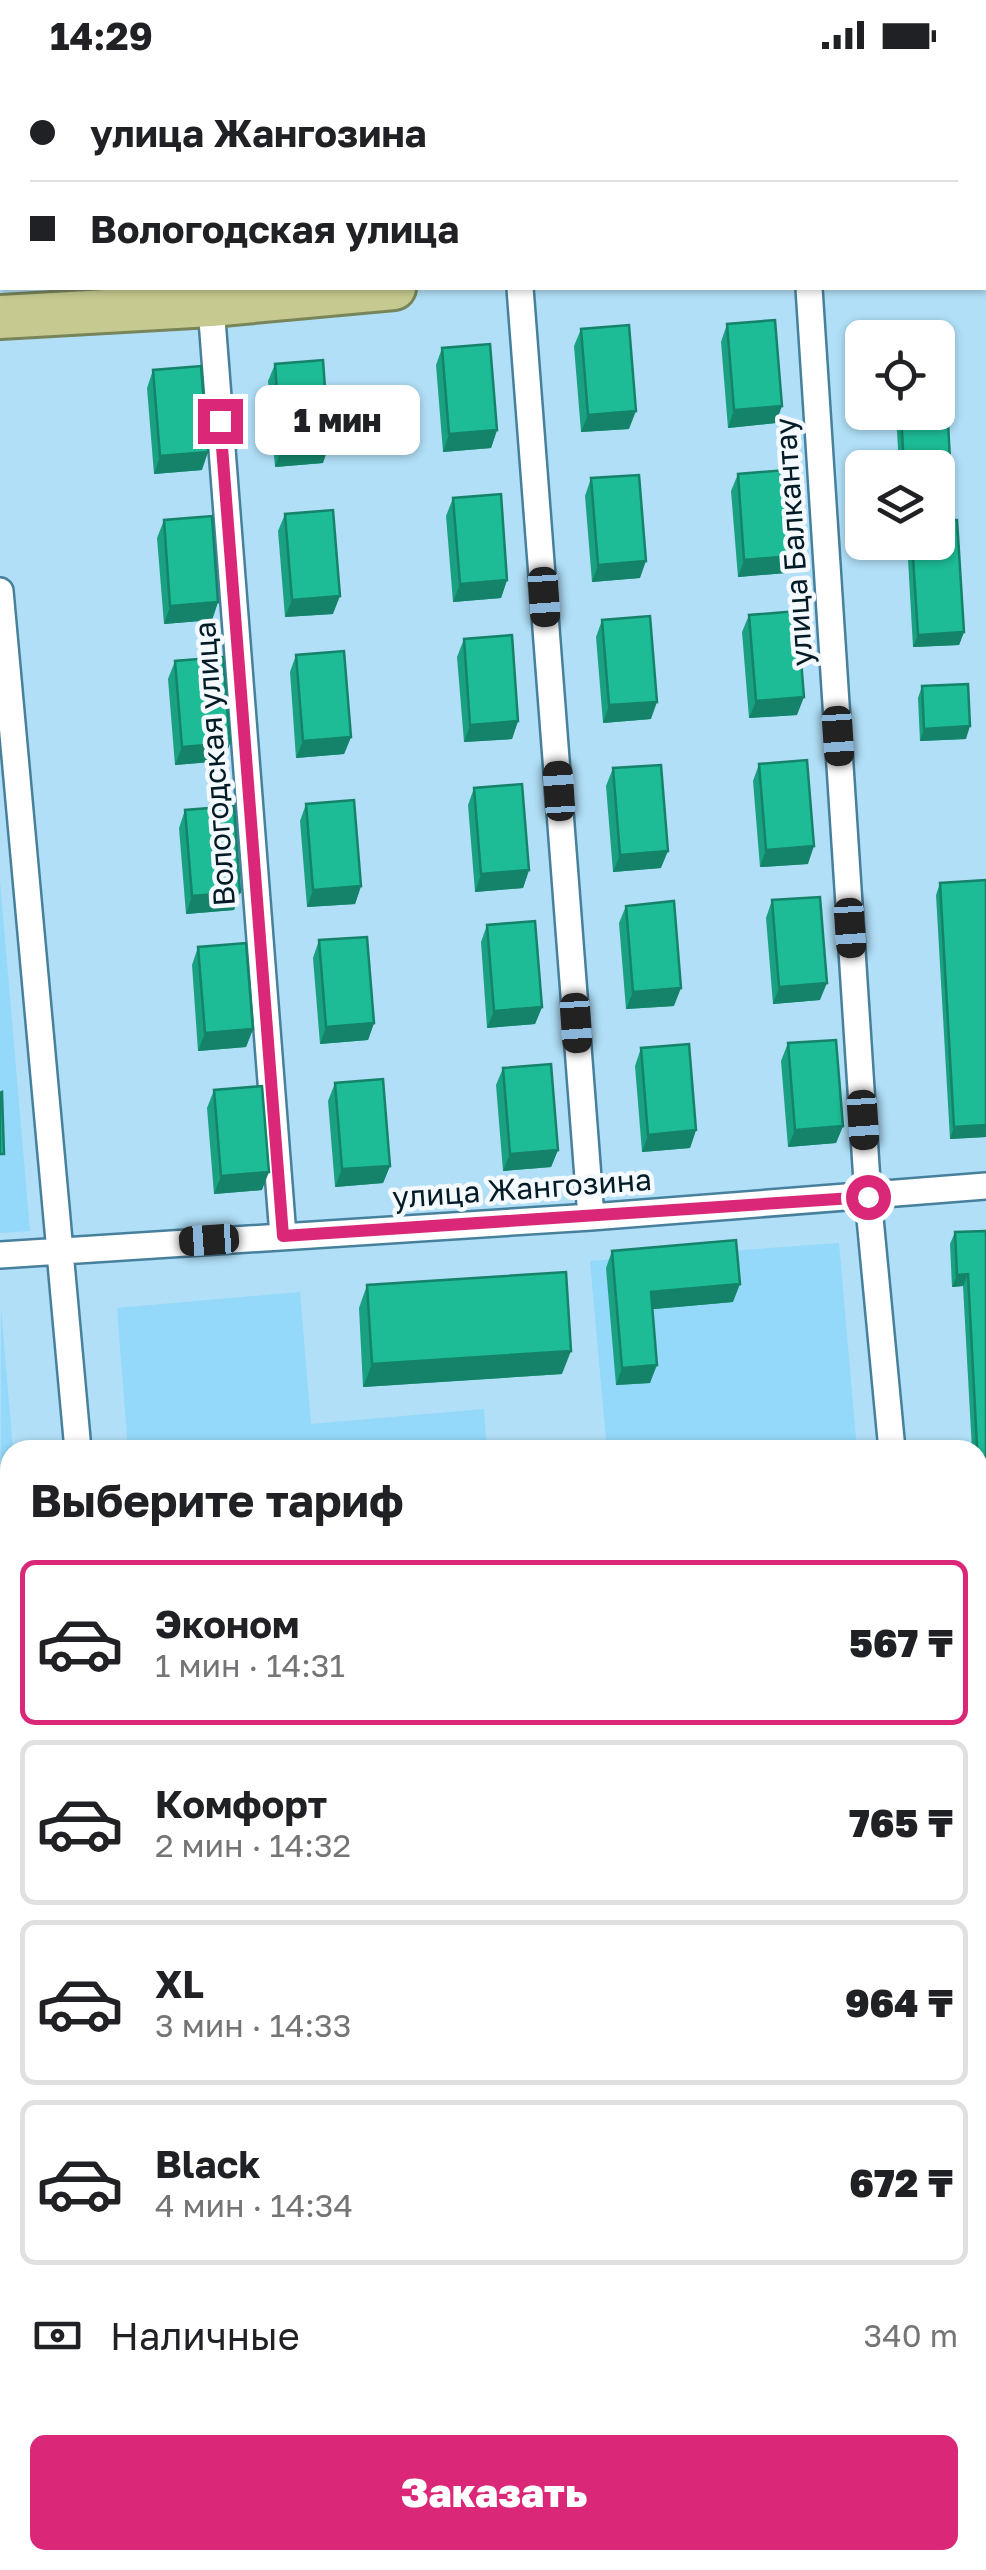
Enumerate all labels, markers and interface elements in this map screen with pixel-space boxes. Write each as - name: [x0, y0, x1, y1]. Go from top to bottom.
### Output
- text: 14:29: [50, 13, 153, 58]
- text: улица Жангозина: [90, 110, 427, 155]
- text: Вологодская улица: [90, 206, 459, 251]
- map controls: [845, 320, 955, 560]
- button: locate: [845, 320, 955, 430]
- callout: 1 мин: [255, 386, 420, 456]
- route end: [198, 399, 243, 444]
- text: 1 мин: [293, 401, 382, 439]
- street label: улица Балкантау: [766, 416, 820, 668]
- button: layers: [845, 450, 955, 560]
- car: [527, 566, 561, 628]
- street label: Вологодская улица: [186, 620, 242, 908]
- car: [821, 705, 855, 767]
- car: [542, 760, 576, 822]
- car: [833, 897, 867, 959]
- car: [559, 992, 593, 1054]
- car: [846, 1089, 880, 1151]
- street label: улица Жангозина: [391, 1161, 653, 1215]
- route start: [846, 1175, 891, 1220]
- car: [178, 1223, 240, 1257]
- text: Выберите тариф: [30, 1473, 404, 1527]
- icon: car: [35, 1598, 125, 1688]
- text: Эконом: [155, 1601, 299, 1646]
- text: 567 ₸: [849, 1620, 953, 1665]
- text: 1 мин · 14:31: [155, 1646, 345, 1684]
- icon: car: [35, 1778, 125, 1868]
- text: Комфорт: [155, 1781, 327, 1826]
- text: 765 ₸: [849, 1800, 953, 1845]
- text: 2 мин · 14:32: [155, 1826, 351, 1864]
- icon: car: [35, 1958, 125, 2048]
- text: XL: [155, 1961, 204, 2006]
- text: 964 ₸: [845, 1980, 953, 2025]
- text: 3 мин · 14:33: [155, 2006, 351, 2044]
- icon: car: [35, 2138, 125, 2228]
- text: Black: [155, 2141, 260, 2186]
- text: 672 ₸: [849, 2160, 953, 2205]
- text: 4 мин · 14:34: [155, 2186, 353, 2224]
- icon: cash: [30, 2308, 85, 2363]
- text: Наличные: [110, 2313, 300, 2358]
- text: 340 m: [864, 2316, 958, 2354]
- button: Заказать: [30, 2435, 958, 2550]

